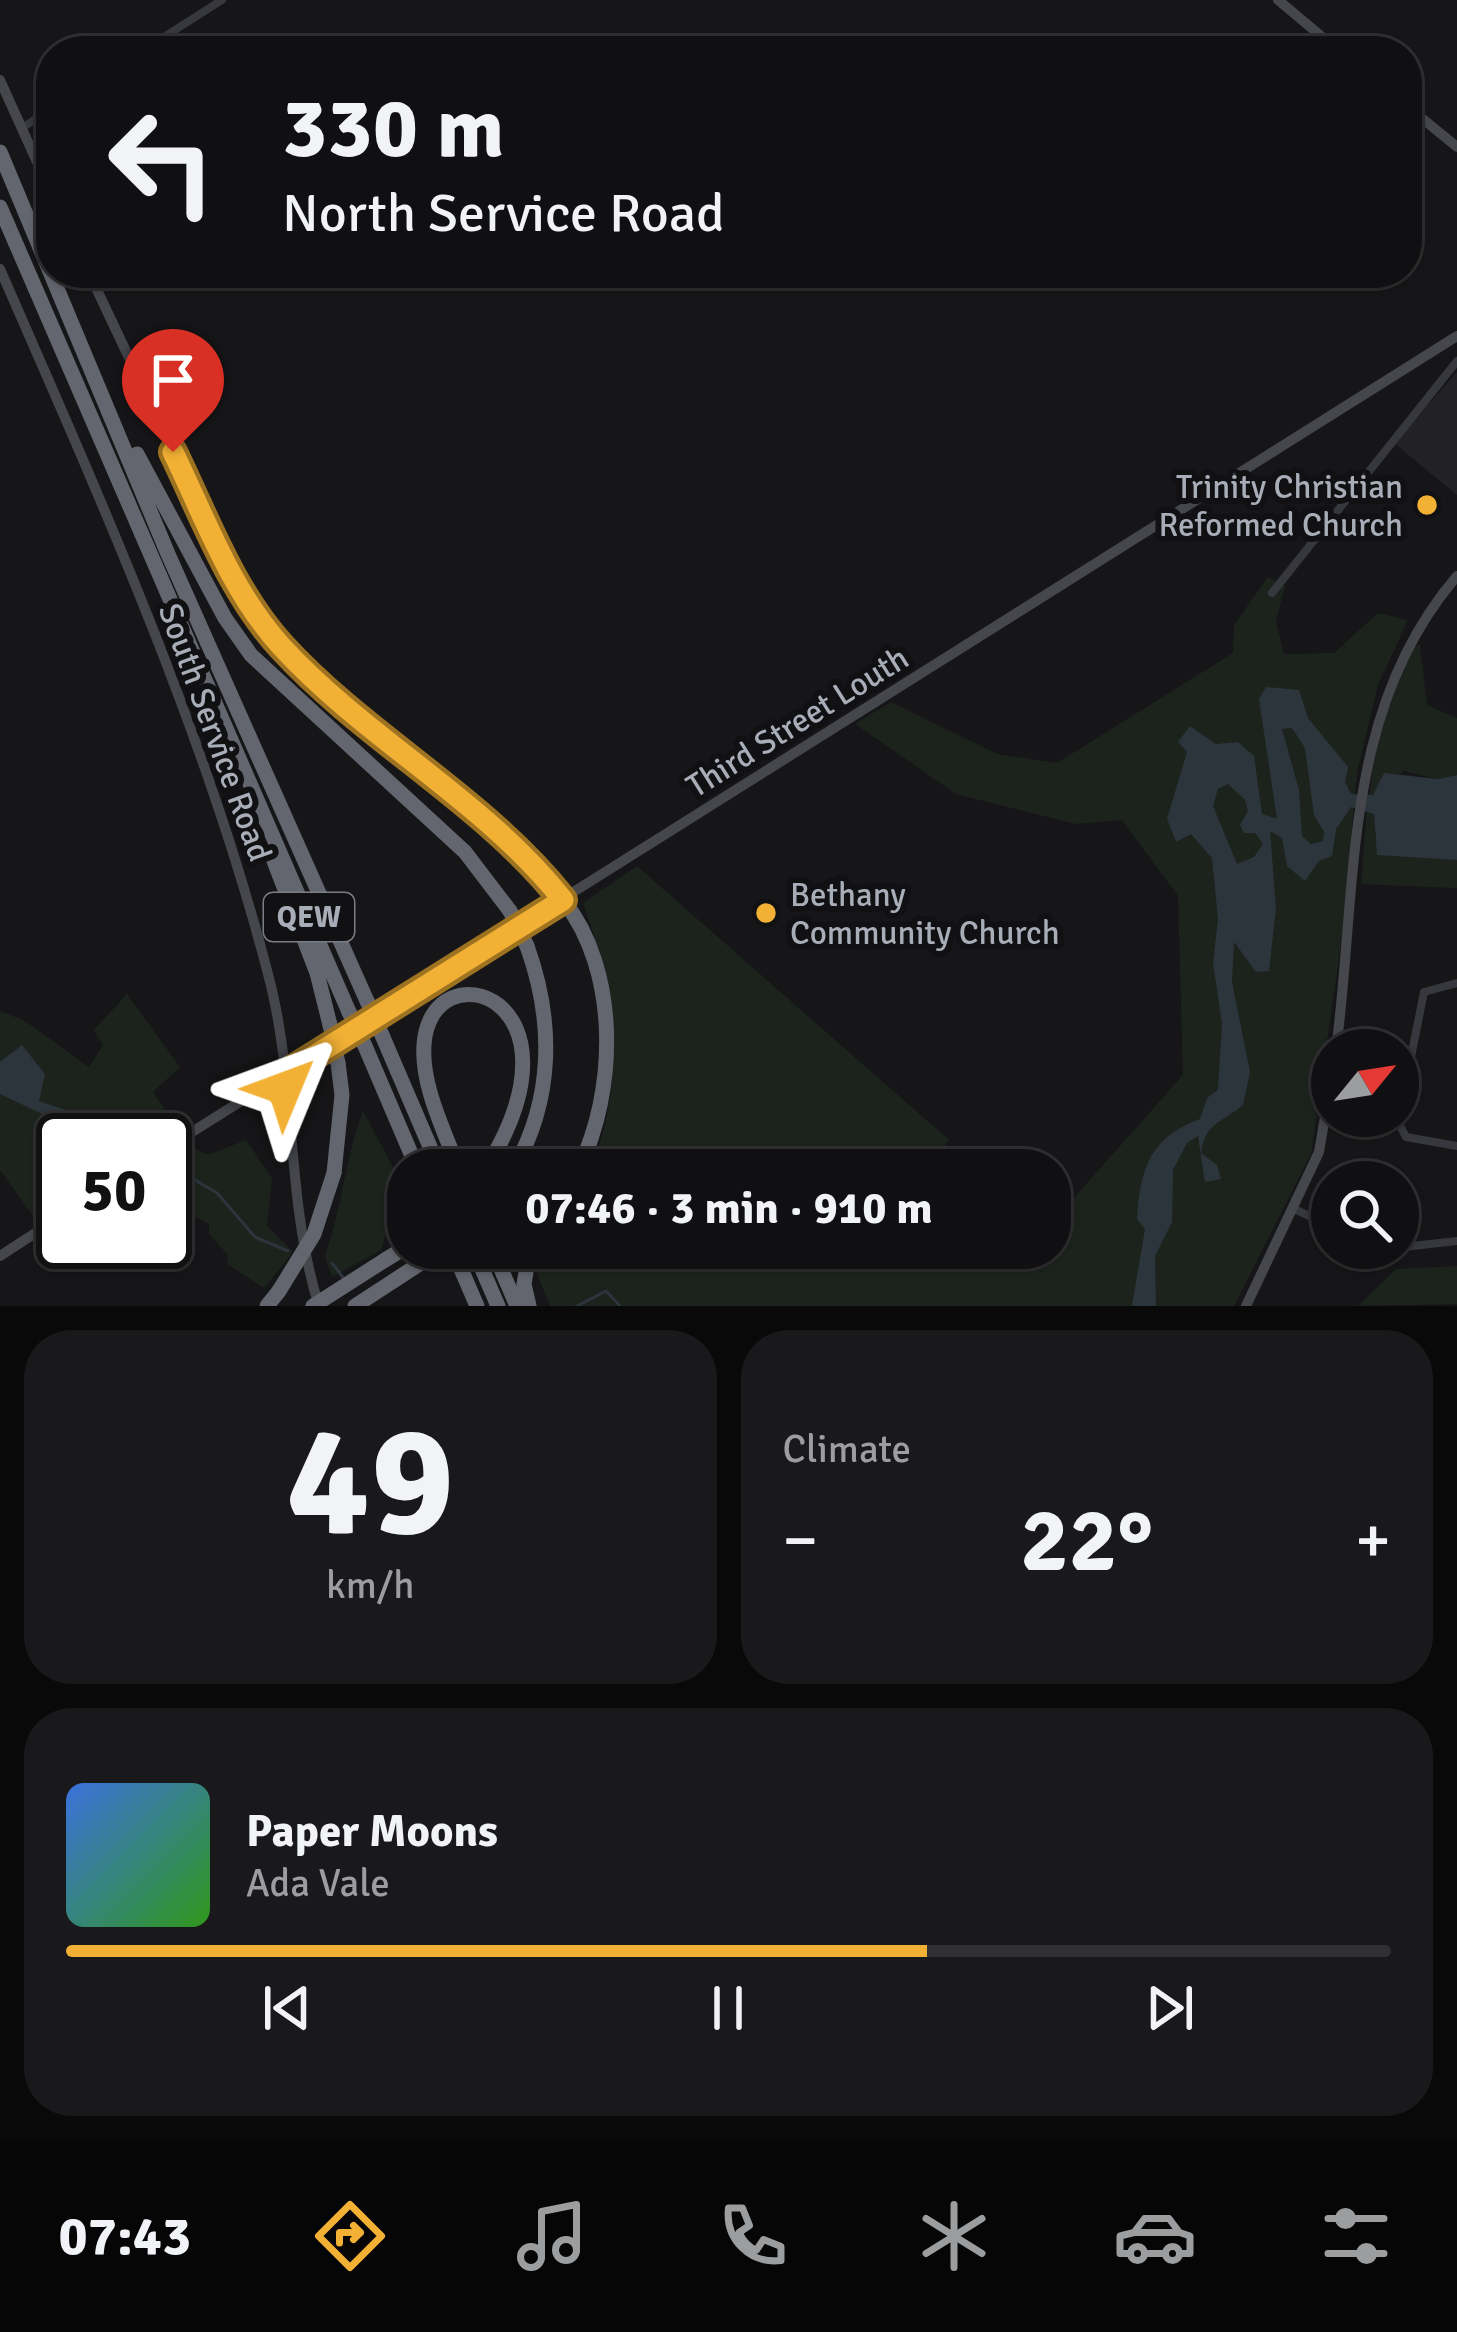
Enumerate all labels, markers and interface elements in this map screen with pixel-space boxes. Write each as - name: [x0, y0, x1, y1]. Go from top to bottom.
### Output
- text: 330 m: [282, 77, 504, 181]
- icon: left: [84, 84, 240, 240]
- text: North Service Road: [282, 180, 725, 247]
- pin: [122, 329, 224, 452]
- icon: arrive: [140, 347, 206, 413]
- place label: Trinity Christian Reformed Church: [1159, 467, 1403, 546]
- marker: Trinity Christian Reformed Church: [1414, 492, 1440, 518]
- street label: South Service Road: [149, 598, 280, 867]
- street label: Third Street Louth: [679, 638, 916, 807]
- place label: Bethany Community Church: [790, 875, 1060, 954]
- road number: QEW: [264, 893, 354, 941]
- marker: Bethany Community Church: [753, 900, 779, 926]
- position arrow: [222, 1025, 348, 1151]
- north arrow: [1311, 1029, 1419, 1137]
- map controls: [1311, 1029, 1419, 1269]
- speed limit sign: 50: [36, 1113, 192, 1269]
- button: search: [1311, 1161, 1419, 1269]
- text: 07:46 · 3 min · 910 m: [525, 1181, 933, 1236]
- text: 49: [286, 1386, 454, 1579]
- text: Climate: [783, 1425, 911, 1473]
- text: 22°: [1020, 1485, 1153, 1596]
- text: −: [783, 1500, 818, 1581]
- text: +: [1355, 1500, 1391, 1581]
- text: km/h: [326, 1561, 414, 1609]
- text: Paper Moons: [246, 1804, 498, 1859]
- text: Ada Vale: [246, 1859, 390, 1907]
- icon: previous: [254, 1975, 320, 2041]
- icon: pause: [695, 1975, 761, 2041]
- icon: next: [1137, 1975, 1203, 2041]
- icon: directions: [308, 2194, 392, 2278]
- icon: music: [510, 2194, 594, 2278]
- icon: phone: [711, 2194, 795, 2278]
- icon: climate: [912, 2194, 996, 2278]
- icon: car: [1113, 2194, 1197, 2278]
- icon: filters: [1314, 2194, 1398, 2278]
- text: 07:43: [59, 2203, 191, 2270]

